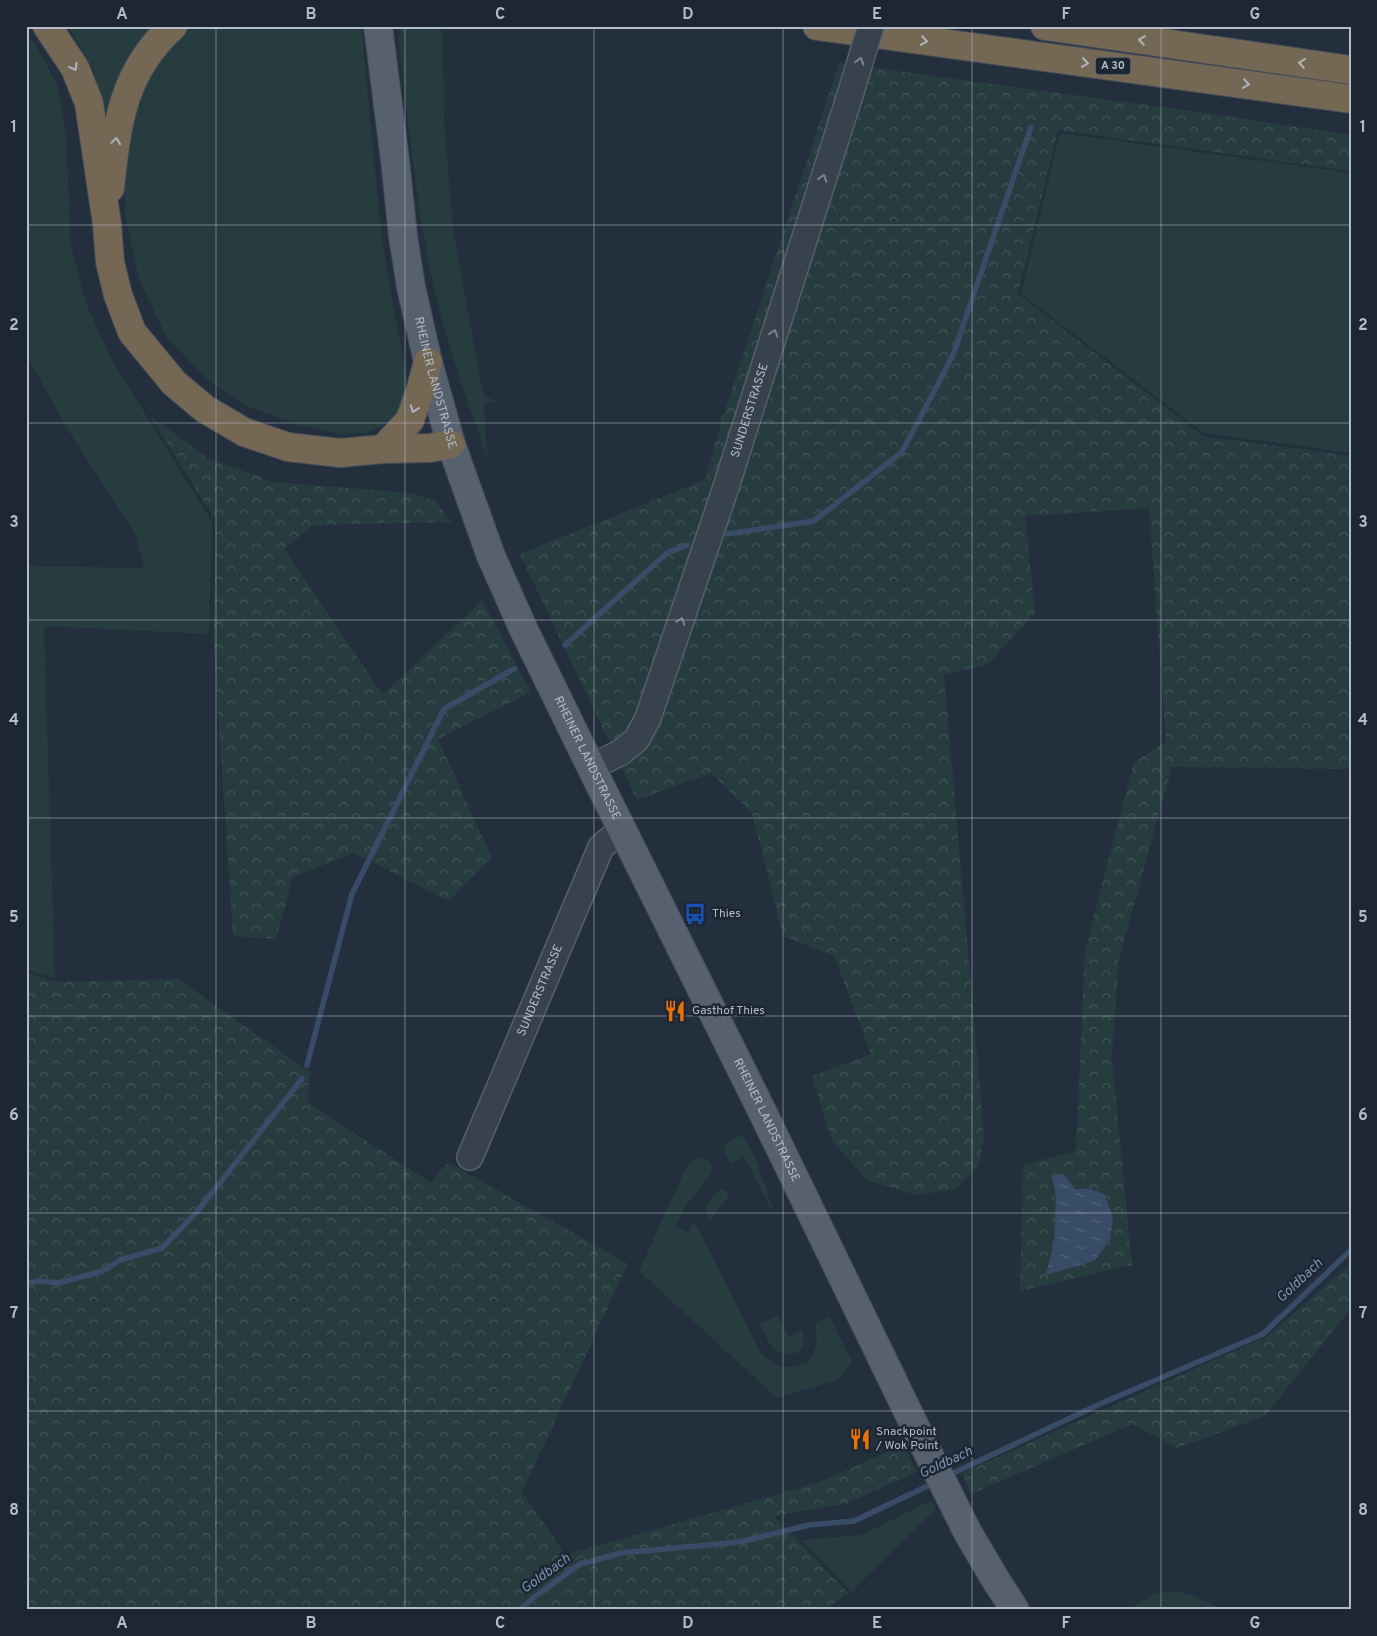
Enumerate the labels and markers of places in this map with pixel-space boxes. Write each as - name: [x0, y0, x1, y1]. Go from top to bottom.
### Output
- bus stop icon: Thies: [682, 901, 708, 927]
- place label: Thies: [712, 906, 741, 922]
- restaurant icon: Gasthof Thies: [662, 998, 688, 1024]
- place label: Gasthof Thies: [692, 1003, 765, 1019]
- place label: Snackpoint / Wok Point: [875, 1424, 939, 1454]
- restaurant icon: Snackpoint / Wok Point: [847, 1426, 873, 1452]

